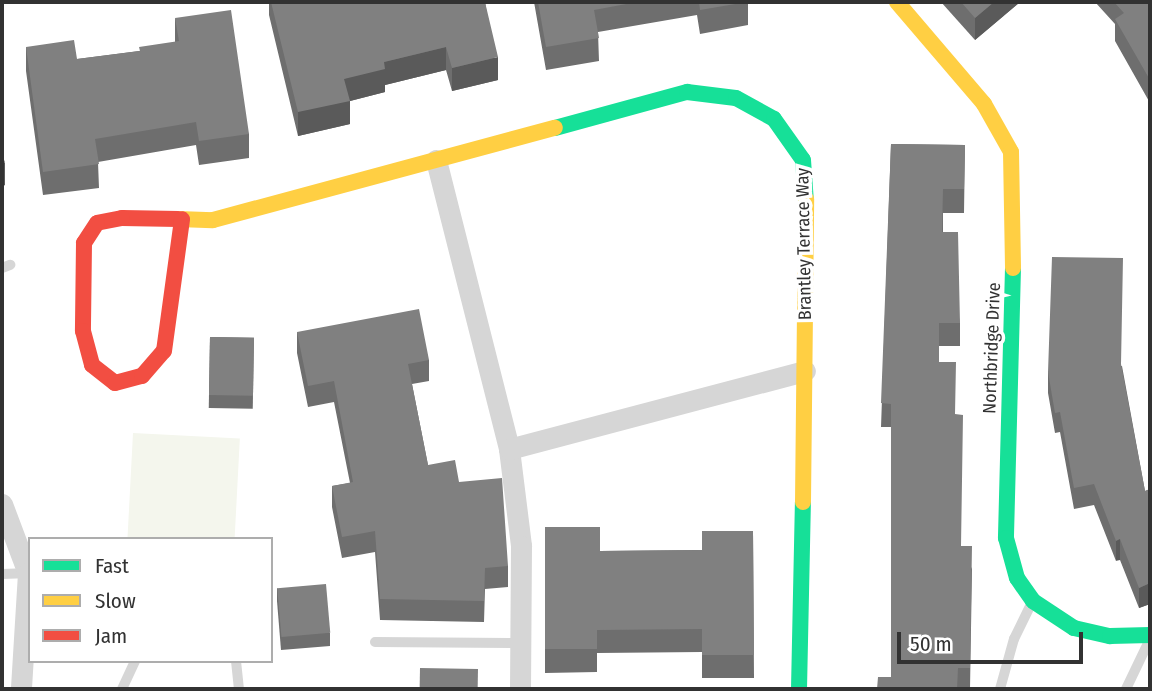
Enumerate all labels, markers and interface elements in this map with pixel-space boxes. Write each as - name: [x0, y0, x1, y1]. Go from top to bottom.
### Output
- street label: Brantley Terrace Way: [792, 168, 816, 320]
- street label: Northbridge Drive: [979, 282, 1005, 414]
- legend: [28, 537, 273, 663]
- text: Fast: [95, 553, 129, 579]
- text: Slow: [95, 588, 136, 614]
- scale bar: [900, 618, 1086, 662]
- text: Jam: [95, 623, 127, 649]
- text: 50 m: [910, 631, 952, 657]

